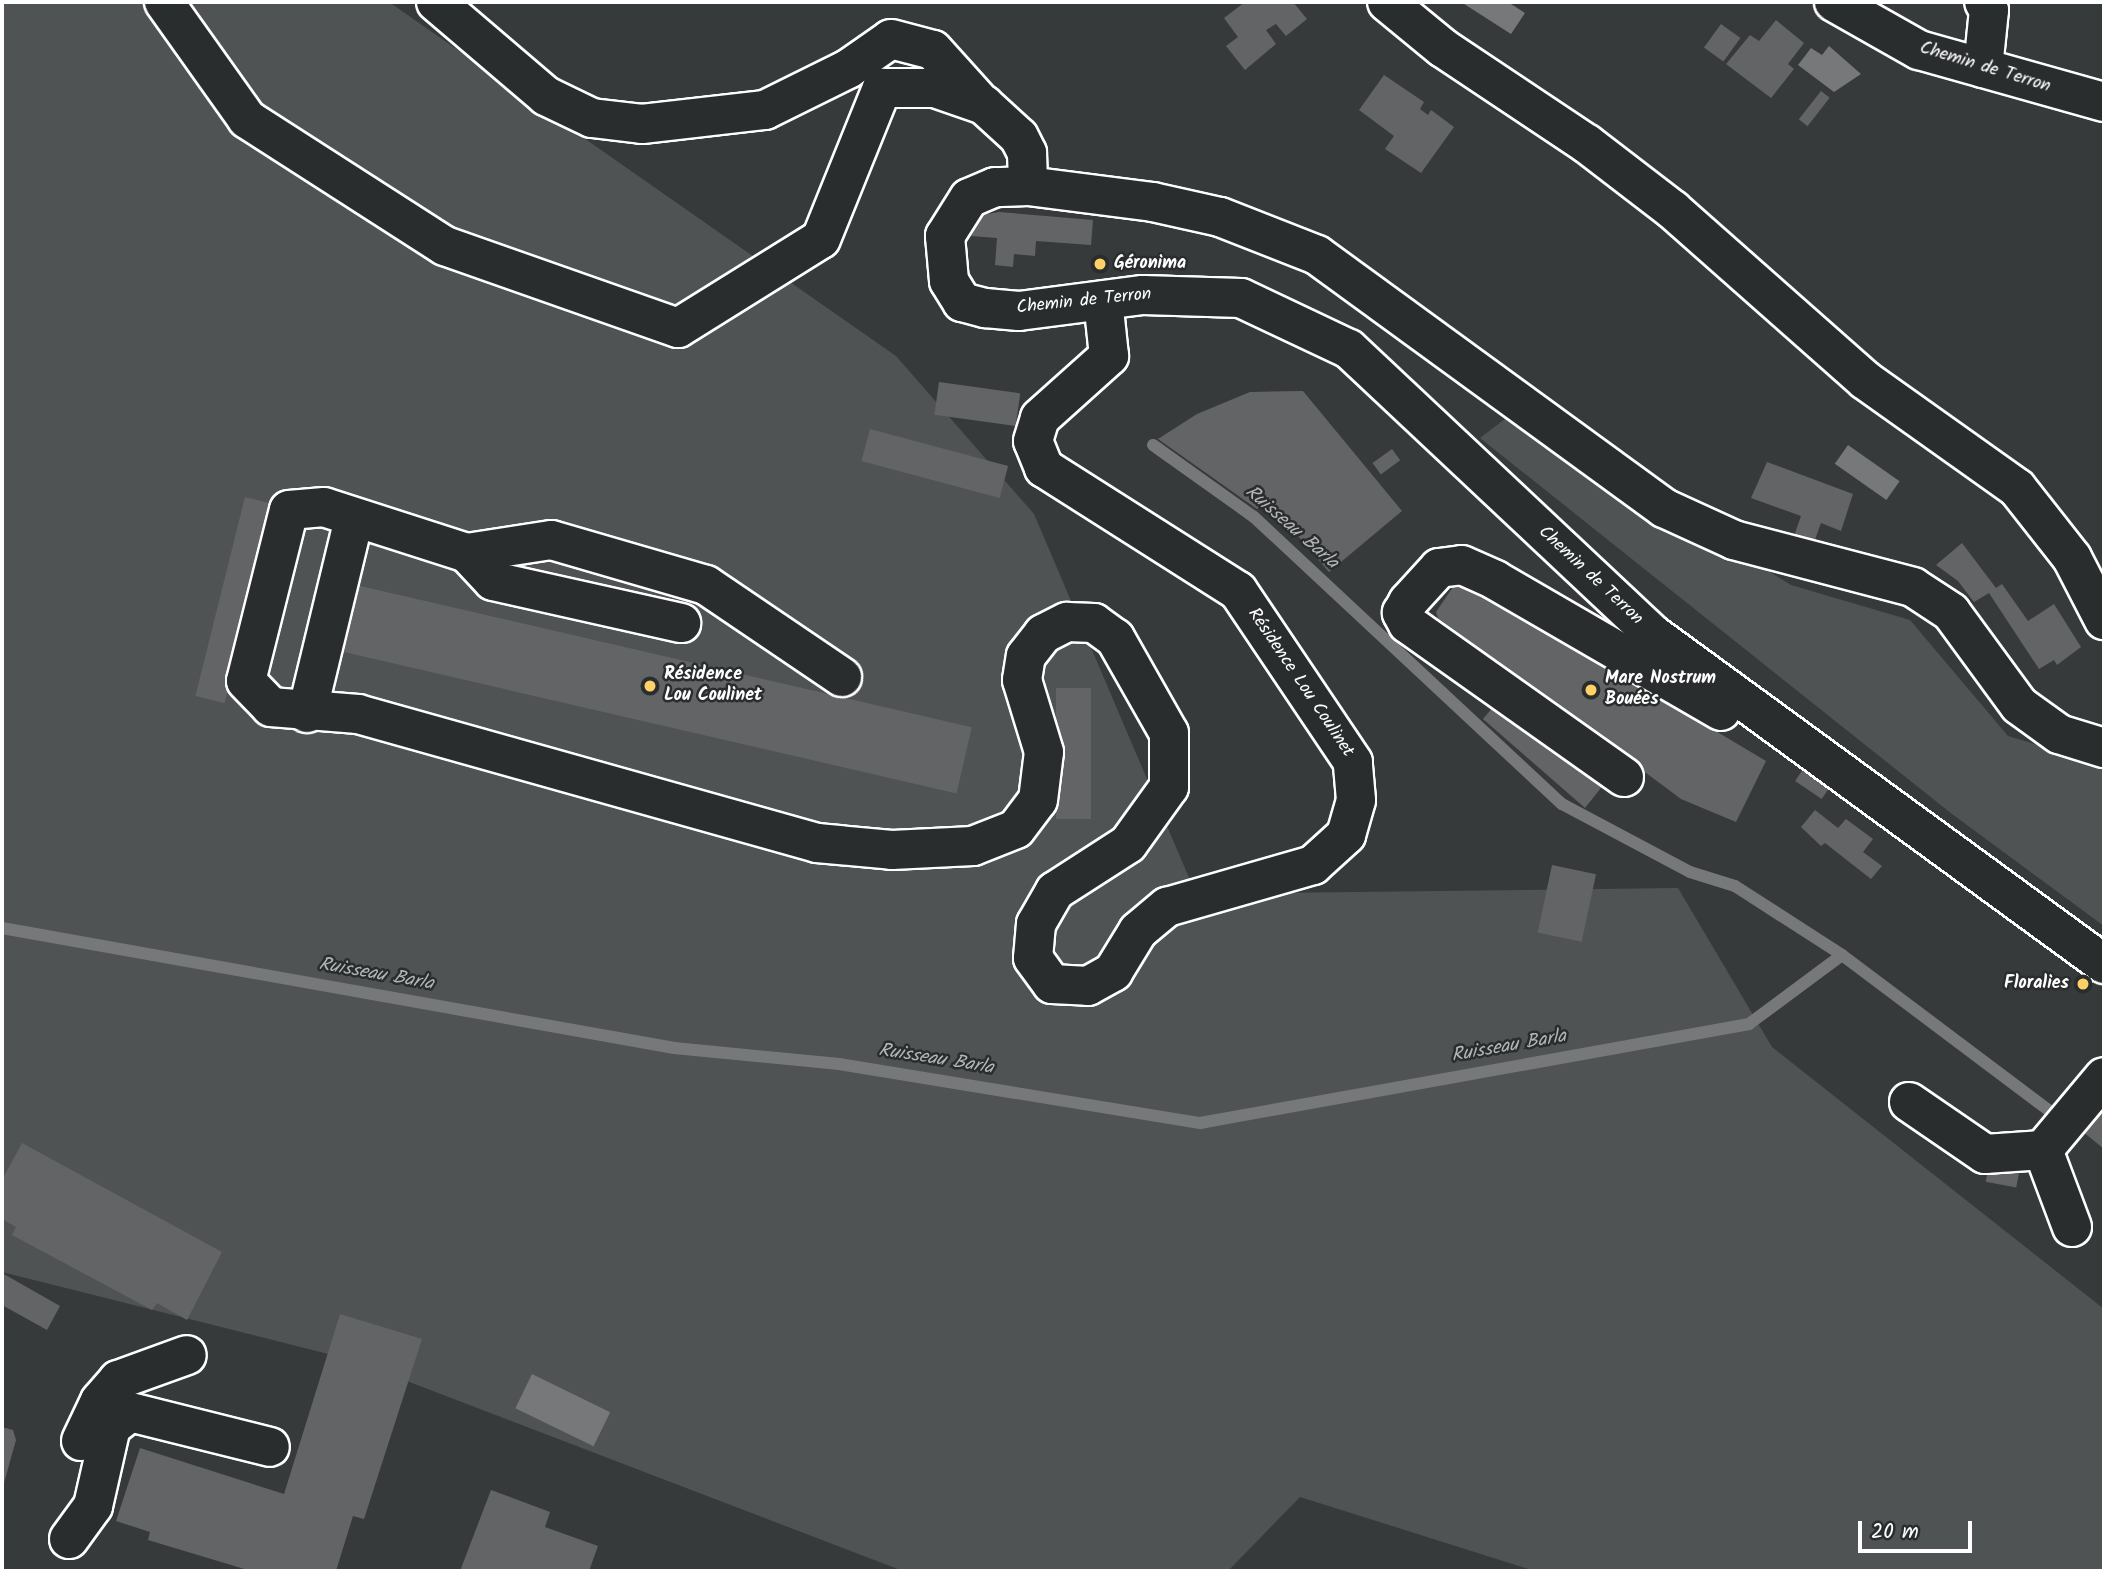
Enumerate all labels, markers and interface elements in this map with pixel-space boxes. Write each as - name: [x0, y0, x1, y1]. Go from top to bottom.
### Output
- street label: Chemin de Terron: [1917, 38, 2053, 98]
- place label: Géronima: [1114, 253, 1186, 275]
- marker: Géronima: [1092, 256, 1108, 272]
- street label: Chemin de Terron: [1015, 284, 1153, 320]
- water label: Ruisseau Barla: [1240, 481, 1342, 575]
- street label: Chemin de Terron: [1533, 522, 1647, 630]
- street label: Résidence Lou Coulinet: [1242, 604, 1358, 762]
- place label: Résidence Lou Coulinet: [664, 665, 762, 708]
- place label: Mare Nostrum Bouées: [1605, 669, 1716, 712]
- marker: Résidence Lou Coulinet: [642, 678, 658, 694]
- marker: Mare Nostrum Bouées: [1583, 682, 1599, 698]
- water label: Ruisseau Barla: [317, 954, 435, 996]
- place label: Floralies: [2004, 973, 2069, 995]
- marker: Floralies: [2075, 976, 2091, 992]
- water label: Ruisseau Barla: [1450, 1026, 1568, 1068]
- water label: Ruisseau Barla: [877, 1040, 995, 1080]
- scale bar: [1861, 1506, 1975, 1550]
- text: 20 m: [1871, 1516, 1919, 1549]

